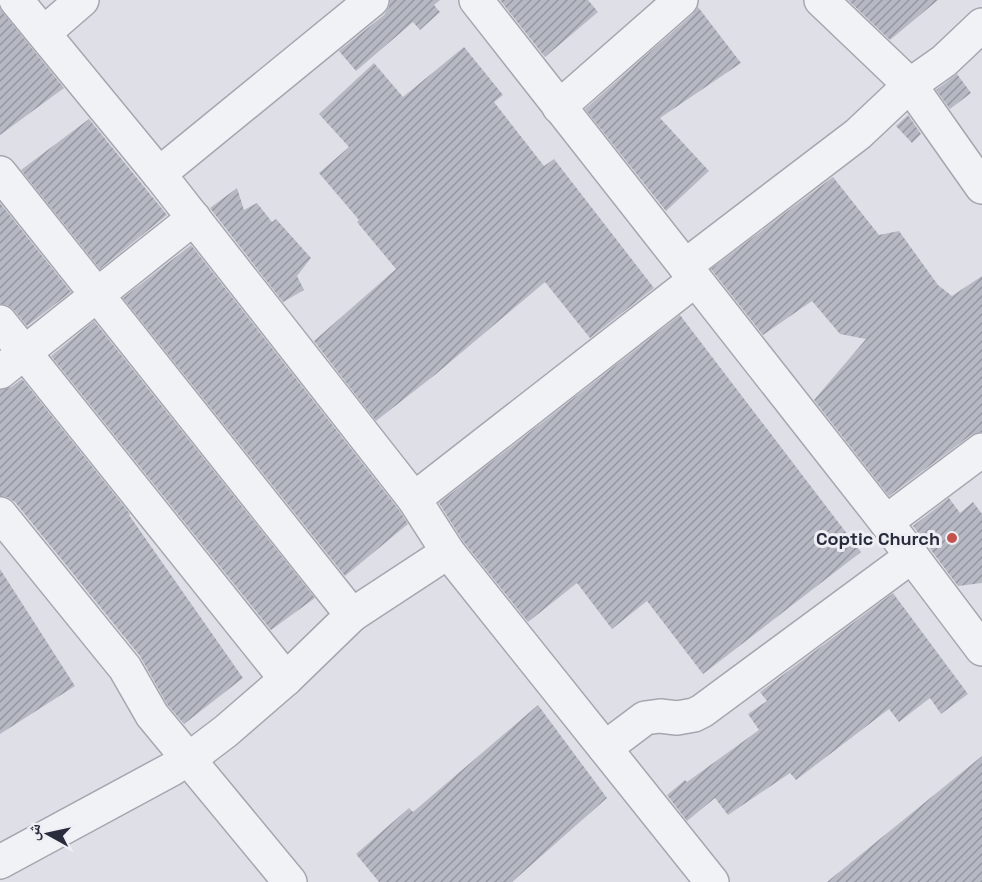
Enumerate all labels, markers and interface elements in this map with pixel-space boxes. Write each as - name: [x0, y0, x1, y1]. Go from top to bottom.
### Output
- place label: Coptic Church: [816, 527, 940, 550]
- marker: Coptic Church: [945, 531, 959, 545]
- north arrow: [18, 804, 78, 864]
- text: ش: [22, 822, 45, 842]

